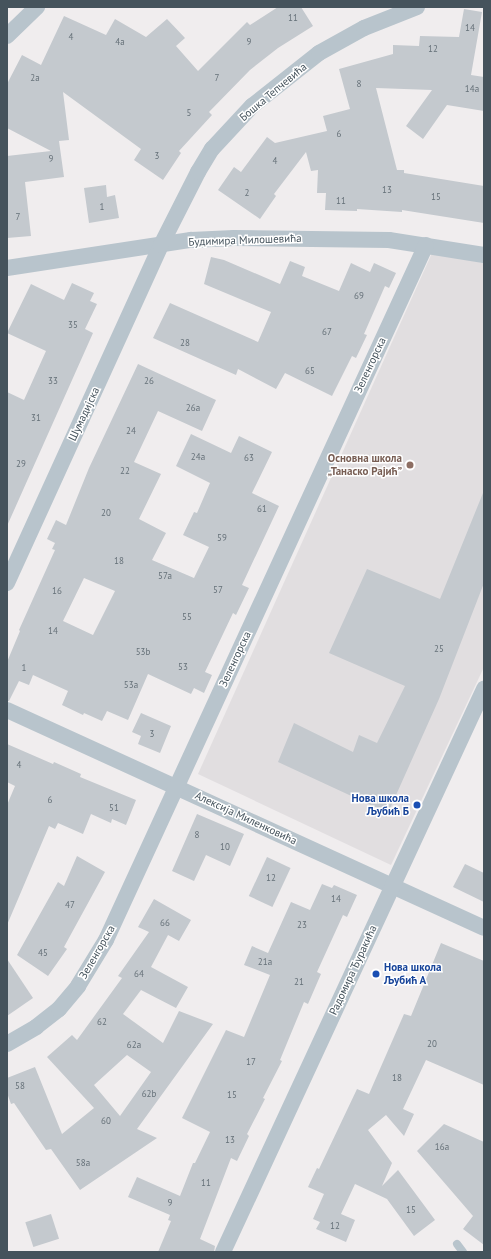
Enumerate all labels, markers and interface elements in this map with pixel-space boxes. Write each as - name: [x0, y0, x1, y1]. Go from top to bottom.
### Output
- house number: 11: [288, 13, 298, 23]
- house number: 14: [465, 23, 475, 33]
- house number: 4: [69, 32, 73, 42]
- house number: 4a: [115, 37, 125, 47]
- house number: 9: [247, 37, 251, 47]
- house number: 12: [428, 44, 438, 54]
- street label: Бошка Тепчевића: [237, 60, 309, 124]
- house number: 2a: [30, 73, 40, 83]
- house number: 7: [215, 73, 219, 83]
- house number: 8: [357, 79, 361, 89]
- house number: 14a: [465, 84, 479, 94]
- house number: 5: [187, 108, 191, 118]
- house number: 6: [337, 129, 341, 139]
- house number: 3: [155, 151, 159, 161]
- house number: 9: [49, 154, 53, 164]
- house number: 4: [273, 156, 277, 166]
- house number: 13: [382, 185, 392, 195]
- house number: 2: [245, 188, 249, 198]
- house number: 15: [431, 192, 441, 202]
- house number: 11: [336, 196, 346, 206]
- house number: 1: [100, 202, 104, 212]
- house number: 7: [16, 212, 20, 222]
- street label: Будимира Милошевића: [188, 231, 302, 249]
- house number: 69: [354, 291, 364, 301]
- house number: 35: [68, 320, 78, 330]
- house number: 67: [322, 327, 332, 337]
- street label: Зеленгорска: [351, 335, 389, 395]
- house number: 28: [180, 338, 190, 348]
- house number: 65: [305, 366, 315, 376]
- house number: 33: [48, 376, 58, 386]
- house number: 26: [144, 376, 154, 386]
- street label: Шумадијска: [66, 385, 102, 443]
- house number: 26a: [186, 403, 200, 413]
- house number: 31: [31, 413, 41, 423]
- house number: 24: [126, 426, 136, 436]
- house number: 24a: [191, 452, 205, 462]
- place label: Основна школа „Танаско Рајић”: [328, 452, 402, 478]
- house number: 63: [244, 453, 254, 463]
- house number: 29: [16, 459, 26, 469]
- marker: Основна школа „Танаско Рајић”: [405, 460, 415, 470]
- house number: 22: [120, 466, 130, 476]
- house number: 61: [257, 504, 267, 514]
- house number: 20: [101, 508, 111, 518]
- house number: 59: [217, 533, 227, 543]
- house number: 18: [114, 556, 124, 566]
- house number: 57a: [158, 571, 172, 581]
- house number: 57: [213, 585, 223, 595]
- house number: 16: [52, 586, 62, 596]
- house number: 55: [182, 612, 192, 622]
- house number: 14: [48, 626, 58, 636]
- street label: Зеленгорска: [216, 629, 254, 689]
- house number: 25: [434, 644, 444, 654]
- house number: 53b: [136, 647, 150, 657]
- house number: 53: [178, 662, 188, 672]
- house number: 1: [22, 663, 26, 673]
- house number: 53a: [124, 680, 138, 690]
- house number: 3: [150, 729, 154, 739]
- house number: 4: [17, 760, 21, 770]
- street label: Алексија Миленковића: [193, 789, 299, 847]
- place label: Нова школа Љубић Б: [352, 792, 409, 818]
- house number: 6: [48, 795, 52, 805]
- marker: Нова школа Љубић Б: [412, 800, 422, 810]
- house number: 51: [109, 803, 119, 813]
- house number: 8: [195, 830, 199, 840]
- house number: 10: [220, 842, 230, 852]
- house number: 12: [266, 873, 276, 883]
- house number: 14: [331, 894, 341, 904]
- house number: 47: [65, 900, 75, 910]
- house number: 66: [160, 918, 170, 928]
- house number: 23: [297, 920, 307, 930]
- street label: Зеленгорска: [76, 923, 118, 981]
- street label: Радомира Ђуракића: [326, 923, 380, 1017]
- house number: 45: [38, 948, 48, 958]
- house number: 21a: [258, 957, 272, 967]
- place label: Нова школа Љубић А: [384, 961, 441, 987]
- house number: 64: [134, 969, 144, 979]
- marker: Нова школа Љубић А: [371, 969, 381, 979]
- house number: 21: [294, 977, 304, 987]
- house number: 62: [97, 1017, 107, 1027]
- house number: 20: [427, 1039, 437, 1049]
- house number: 62a: [127, 1040, 141, 1050]
- house number: 17: [246, 1057, 256, 1067]
- house number: 18: [392, 1073, 402, 1083]
- house number: 58: [15, 1081, 25, 1091]
- house number: 62b: [142, 1089, 156, 1099]
- house number: 15: [227, 1090, 237, 1100]
- house number: 60: [101, 1116, 111, 1126]
- house number: 13: [225, 1135, 235, 1145]
- house number: 16a: [435, 1142, 449, 1152]
- house number: 58a: [76, 1158, 90, 1168]
- house number: 11: [201, 1178, 211, 1188]
- house number: 9: [168, 1198, 172, 1208]
- house number: 15: [406, 1205, 416, 1215]
- house number: 12: [330, 1221, 340, 1231]

